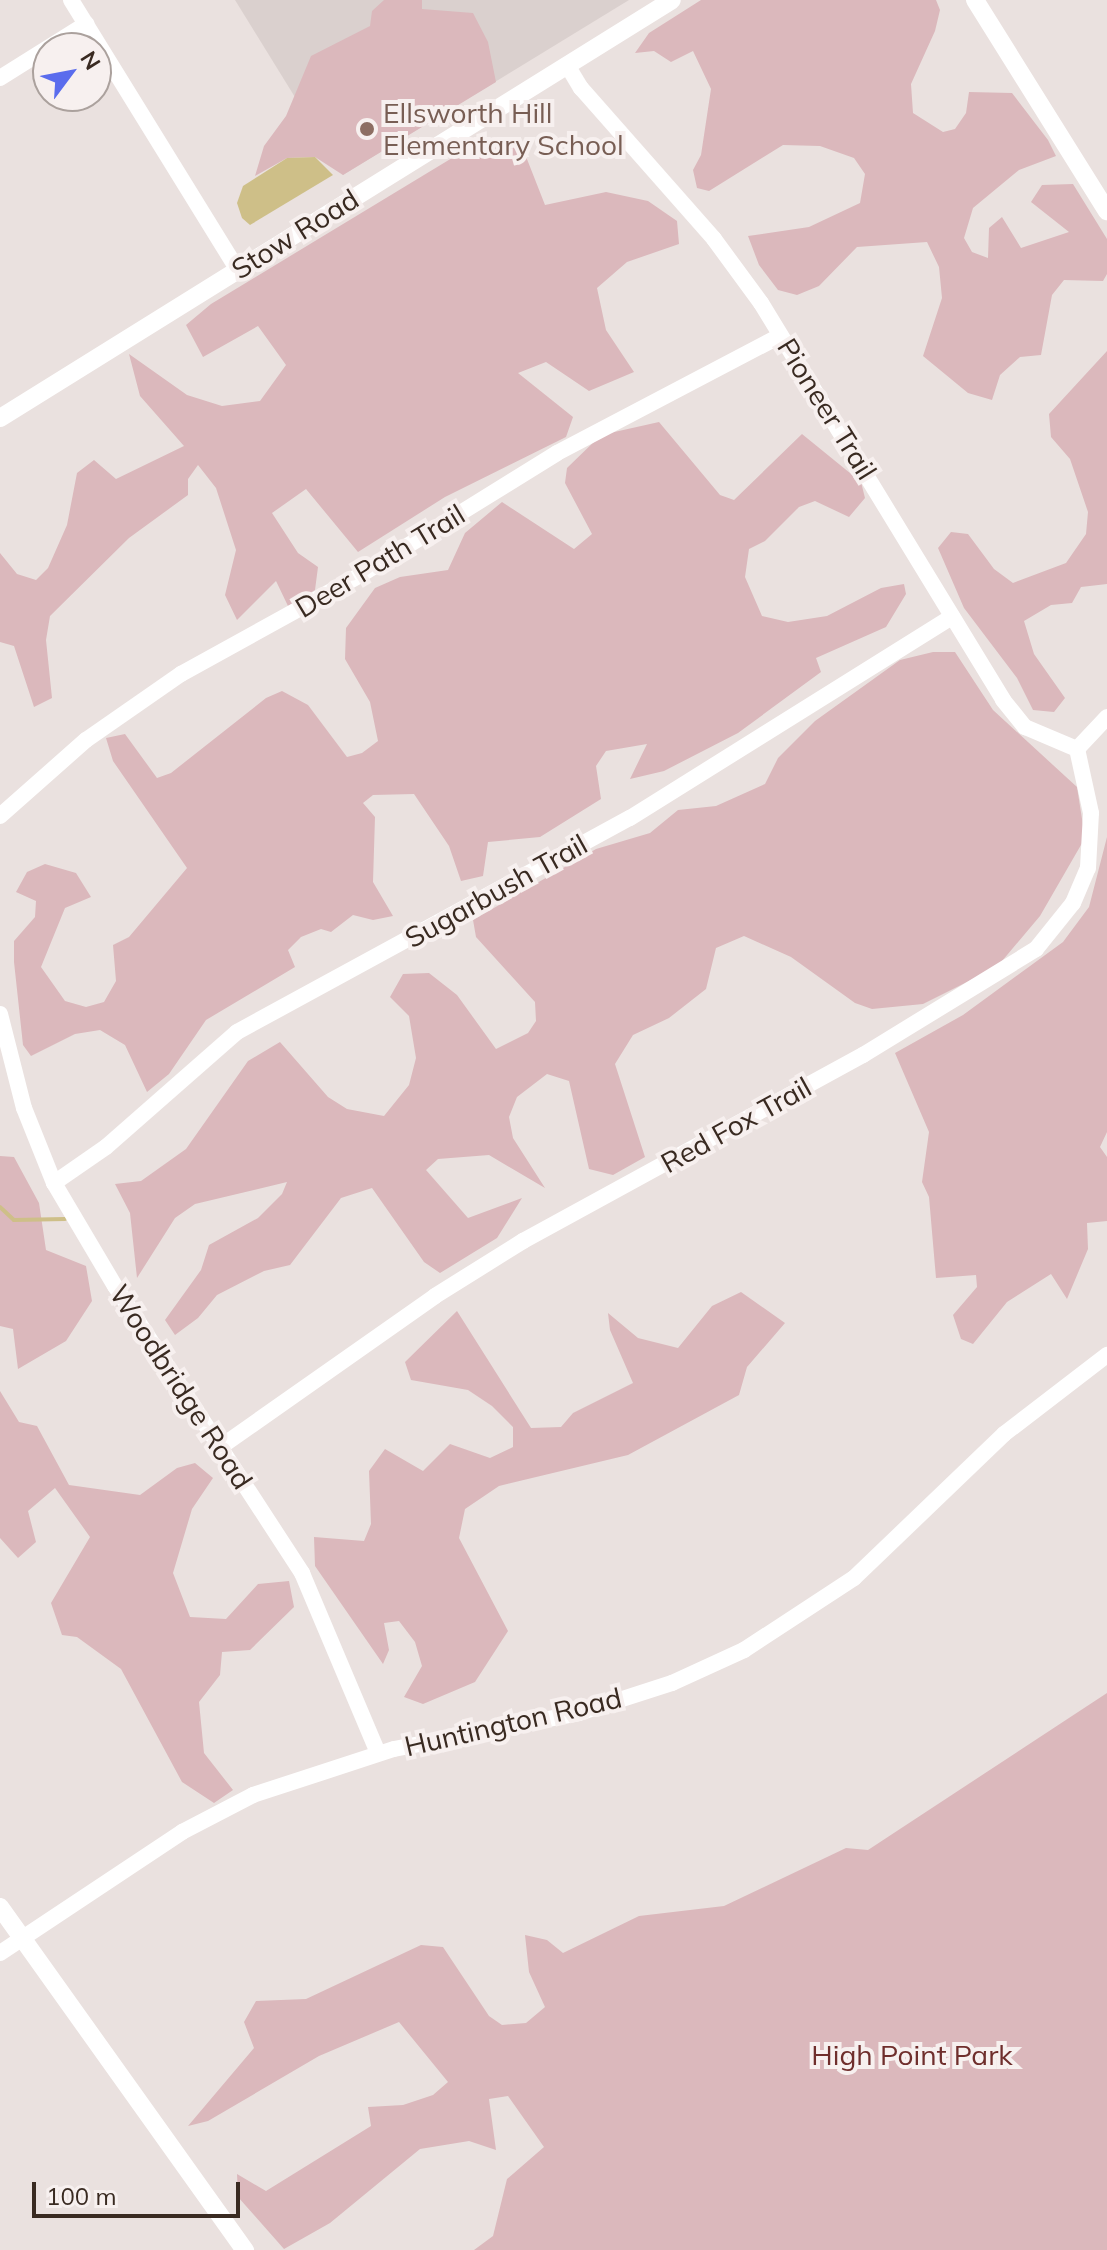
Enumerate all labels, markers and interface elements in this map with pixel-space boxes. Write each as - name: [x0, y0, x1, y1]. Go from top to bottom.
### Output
- north arrow: [32, 32, 112, 112]
- text: N: [74, 46, 107, 75]
- place label: Ellsworth Hill Elementary School: [383, 96, 624, 162]
- marker: Ellsworth Hill Elementary School: [358, 120, 376, 138]
- street label: Stow Road: [225, 182, 365, 286]
- street label: Pioneer Trail: [770, 332, 884, 486]
- street label: Deer Path Trail: [289, 497, 471, 625]
- street label: Sugarbush Trail: [399, 827, 593, 955]
- street label: Red Fox Trail: [655, 1070, 817, 1180]
- street label: Woodbridge Road: [102, 1279, 260, 1495]
- street label: Huntington Road: [401, 1681, 625, 1763]
- park label: High Point Park: [811, 2038, 1013, 2072]
- scale bar: [36, 2166, 244, 2216]
- text: 100 m: [46, 2181, 117, 2211]

